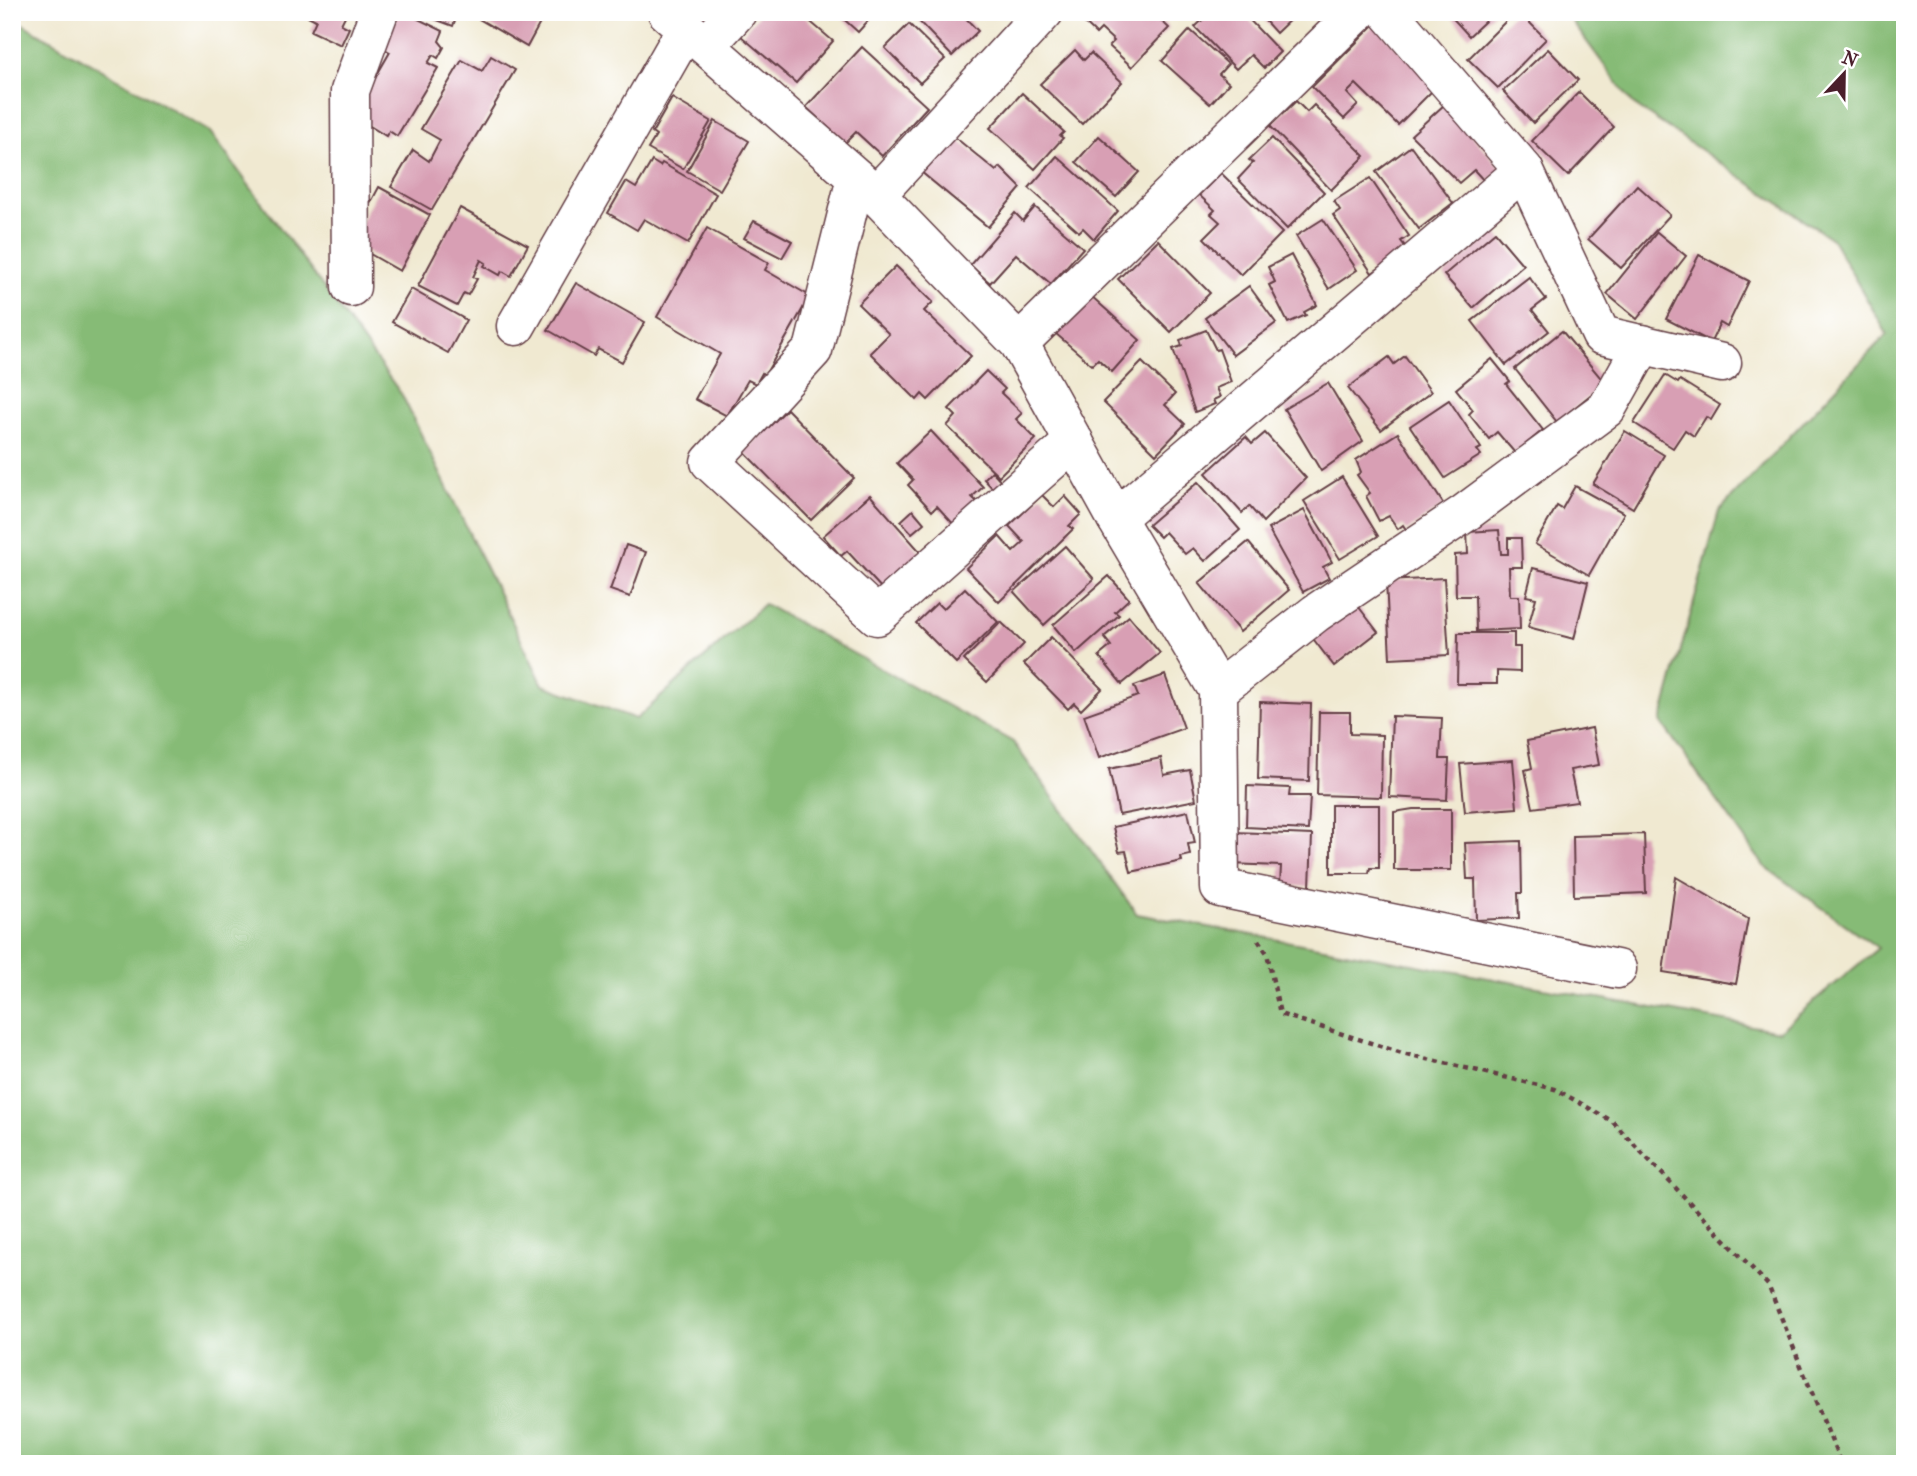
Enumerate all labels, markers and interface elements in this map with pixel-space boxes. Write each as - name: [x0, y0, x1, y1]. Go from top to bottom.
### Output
- north arrow: [1808, 38, 1878, 108]
- text: N: [1839, 46, 1861, 72]

